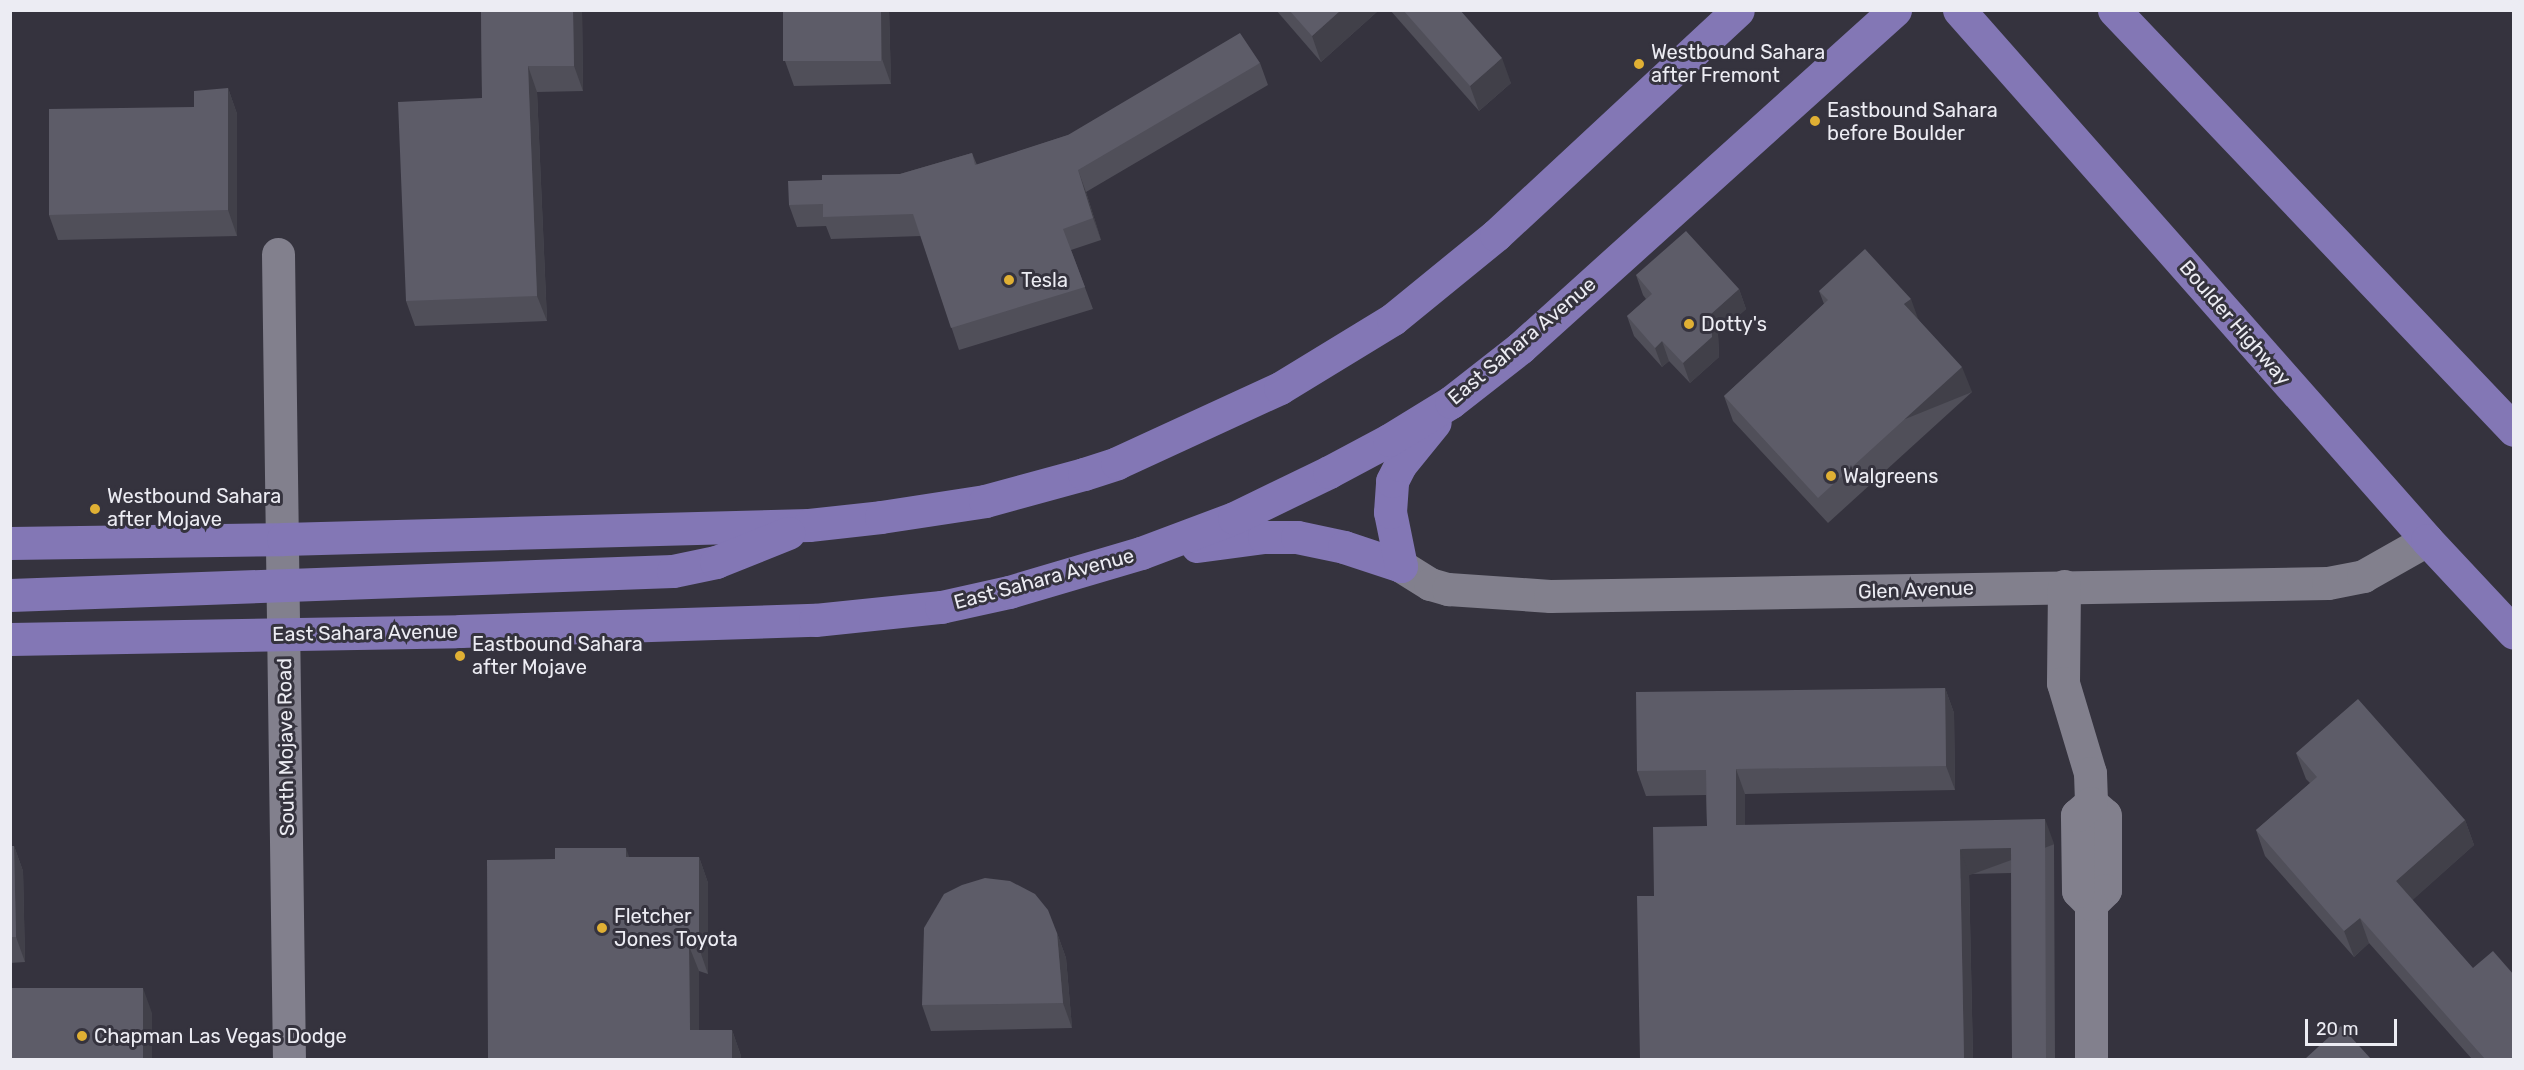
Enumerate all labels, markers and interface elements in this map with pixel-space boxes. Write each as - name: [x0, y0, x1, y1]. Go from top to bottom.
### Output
- place label: Westbound Sahara after Fremont: [1651, 40, 1825, 87]
- marker: Westbound Sahara after Fremont: [1632, 57, 1646, 71]
- place label: Eastbound Sahara before Boulder: [1827, 98, 1998, 145]
- marker: Eastbound Sahara before Boulder: [1808, 114, 1822, 128]
- street label: Boulder Highway: [2174, 255, 2296, 391]
- place label: Tesla: [1021, 268, 1068, 292]
- street label: East Sahara Avenue: [1443, 272, 1601, 410]
- marker: Tesla: [1002, 273, 1016, 287]
- place label: Dotty's: [1701, 312, 1767, 336]
- marker: Dotty's: [1682, 317, 1696, 331]
- place label: Walgreens: [1843, 464, 1939, 488]
- marker: Walgreens: [1824, 469, 1838, 483]
- place label: Westbound Sahara after Mojave: [107, 485, 281, 532]
- marker: Westbound Sahara after Mojave: [88, 502, 102, 516]
- street label: East Sahara Avenue: [951, 543, 1137, 615]
- street label: Glen Avenue: [1857, 576, 1975, 604]
- street label: East Sahara Avenue: [272, 619, 458, 647]
- place label: Eastbound Sahara after Mojave: [472, 632, 643, 679]
- marker: Eastbound Sahara after Mojave: [453, 649, 467, 663]
- street label: South Mojave Road: [272, 658, 300, 836]
- place label: Fletcher Jones Toyota: [614, 904, 738, 951]
- marker: Fletcher Jones Toyota: [595, 921, 609, 935]
- scale bar: [2308, 1007, 2400, 1045]
- text: 20 m: [2316, 1018, 2358, 1040]
- place label: Chapman Las Vegas Dodge: [94, 1024, 347, 1048]
- marker: Chapman Las Vegas Dodge: [75, 1029, 89, 1043]

